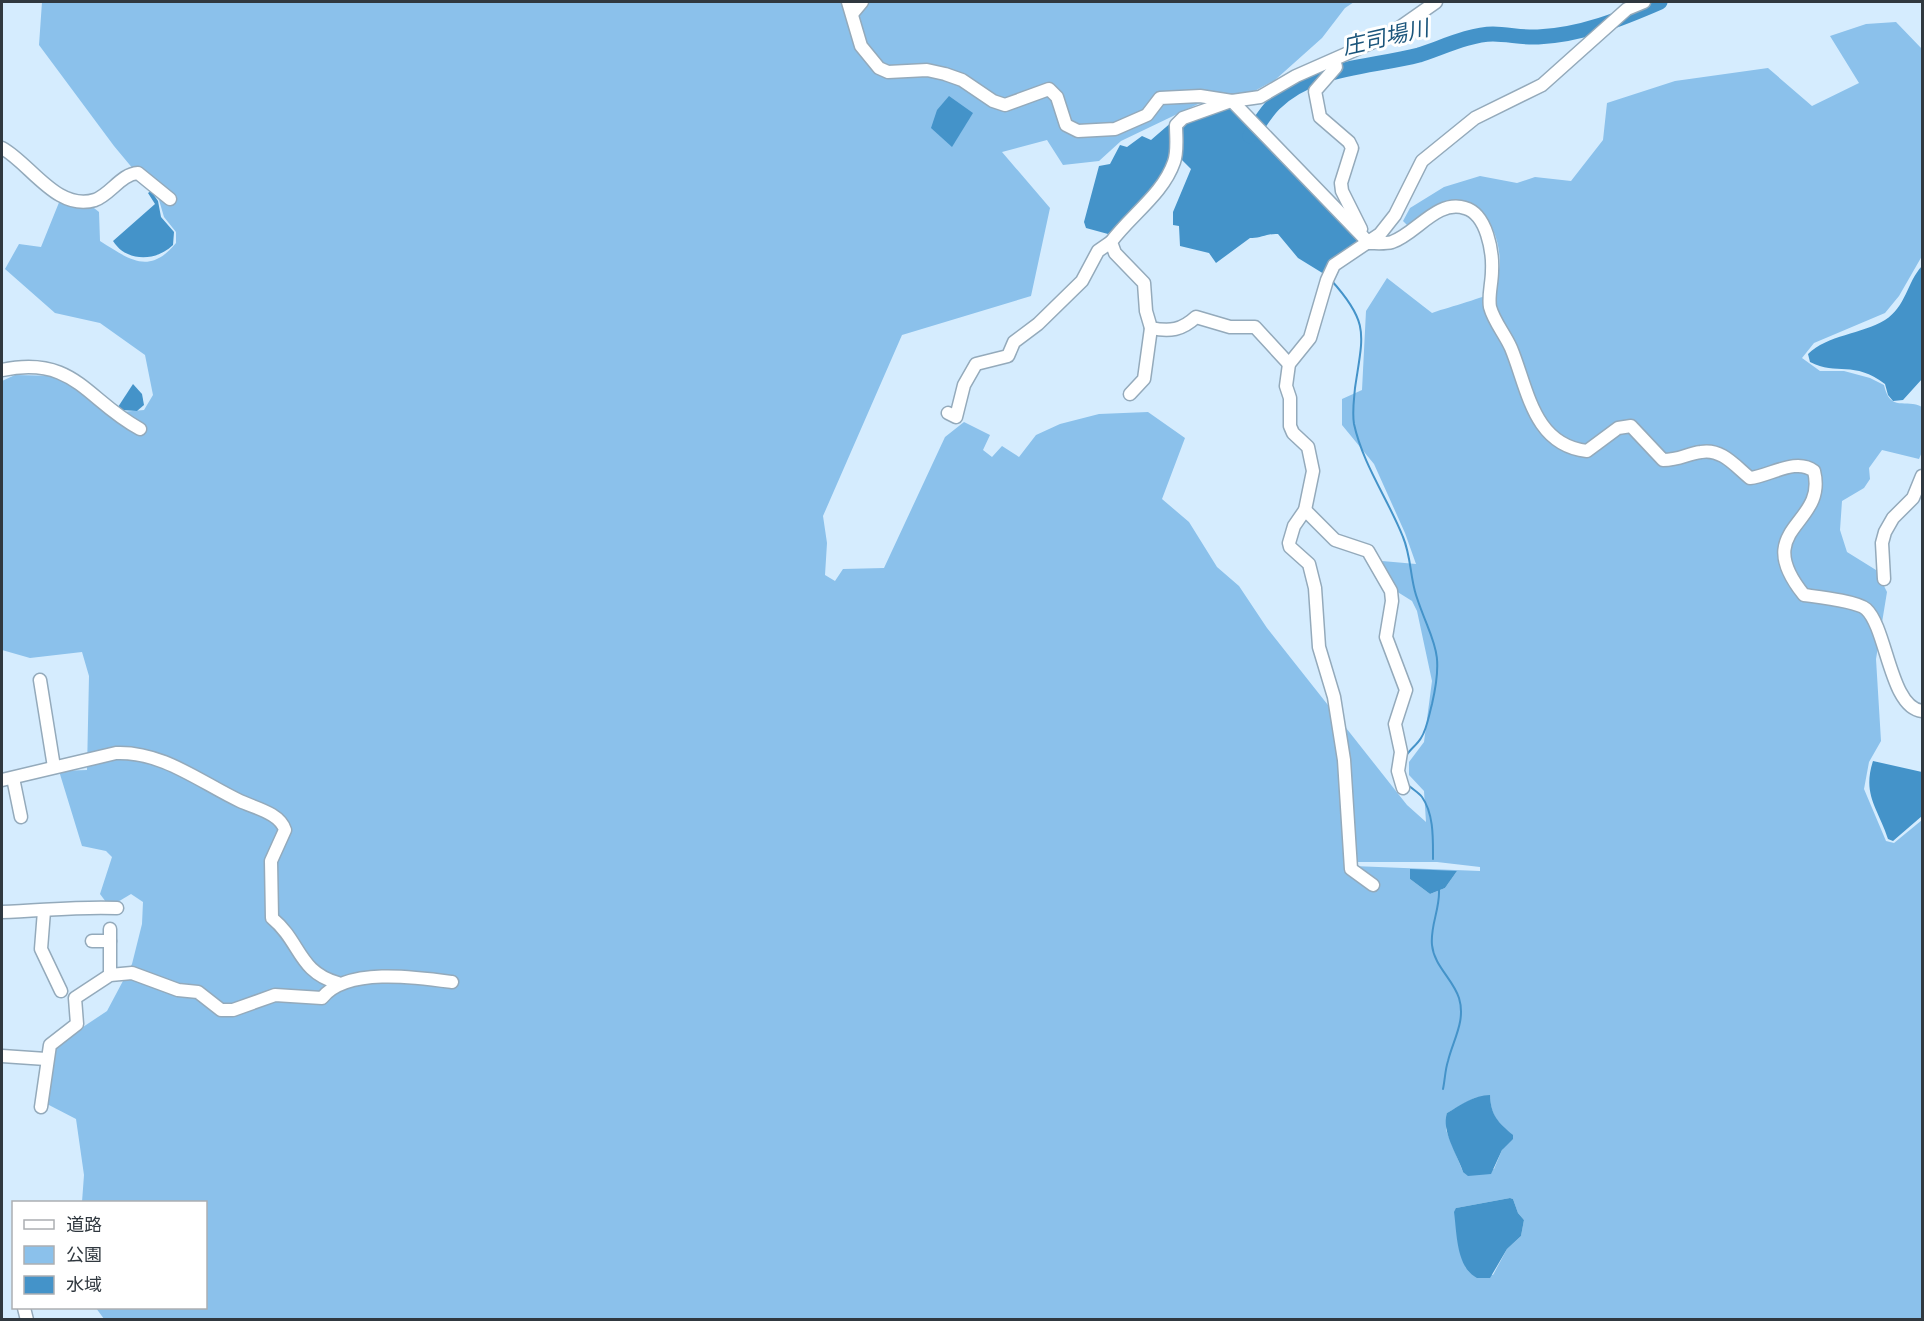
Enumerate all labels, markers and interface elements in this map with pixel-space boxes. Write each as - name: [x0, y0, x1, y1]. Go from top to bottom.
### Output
- water label: 庄司場川: [1339, 11, 1433, 61]
- legend: [12, 1201, 207, 1309]
- text: 道路: [66, 1212, 102, 1236]
- text: 公園: [66, 1242, 102, 1266]
- text: 水域: [66, 1272, 102, 1296]

